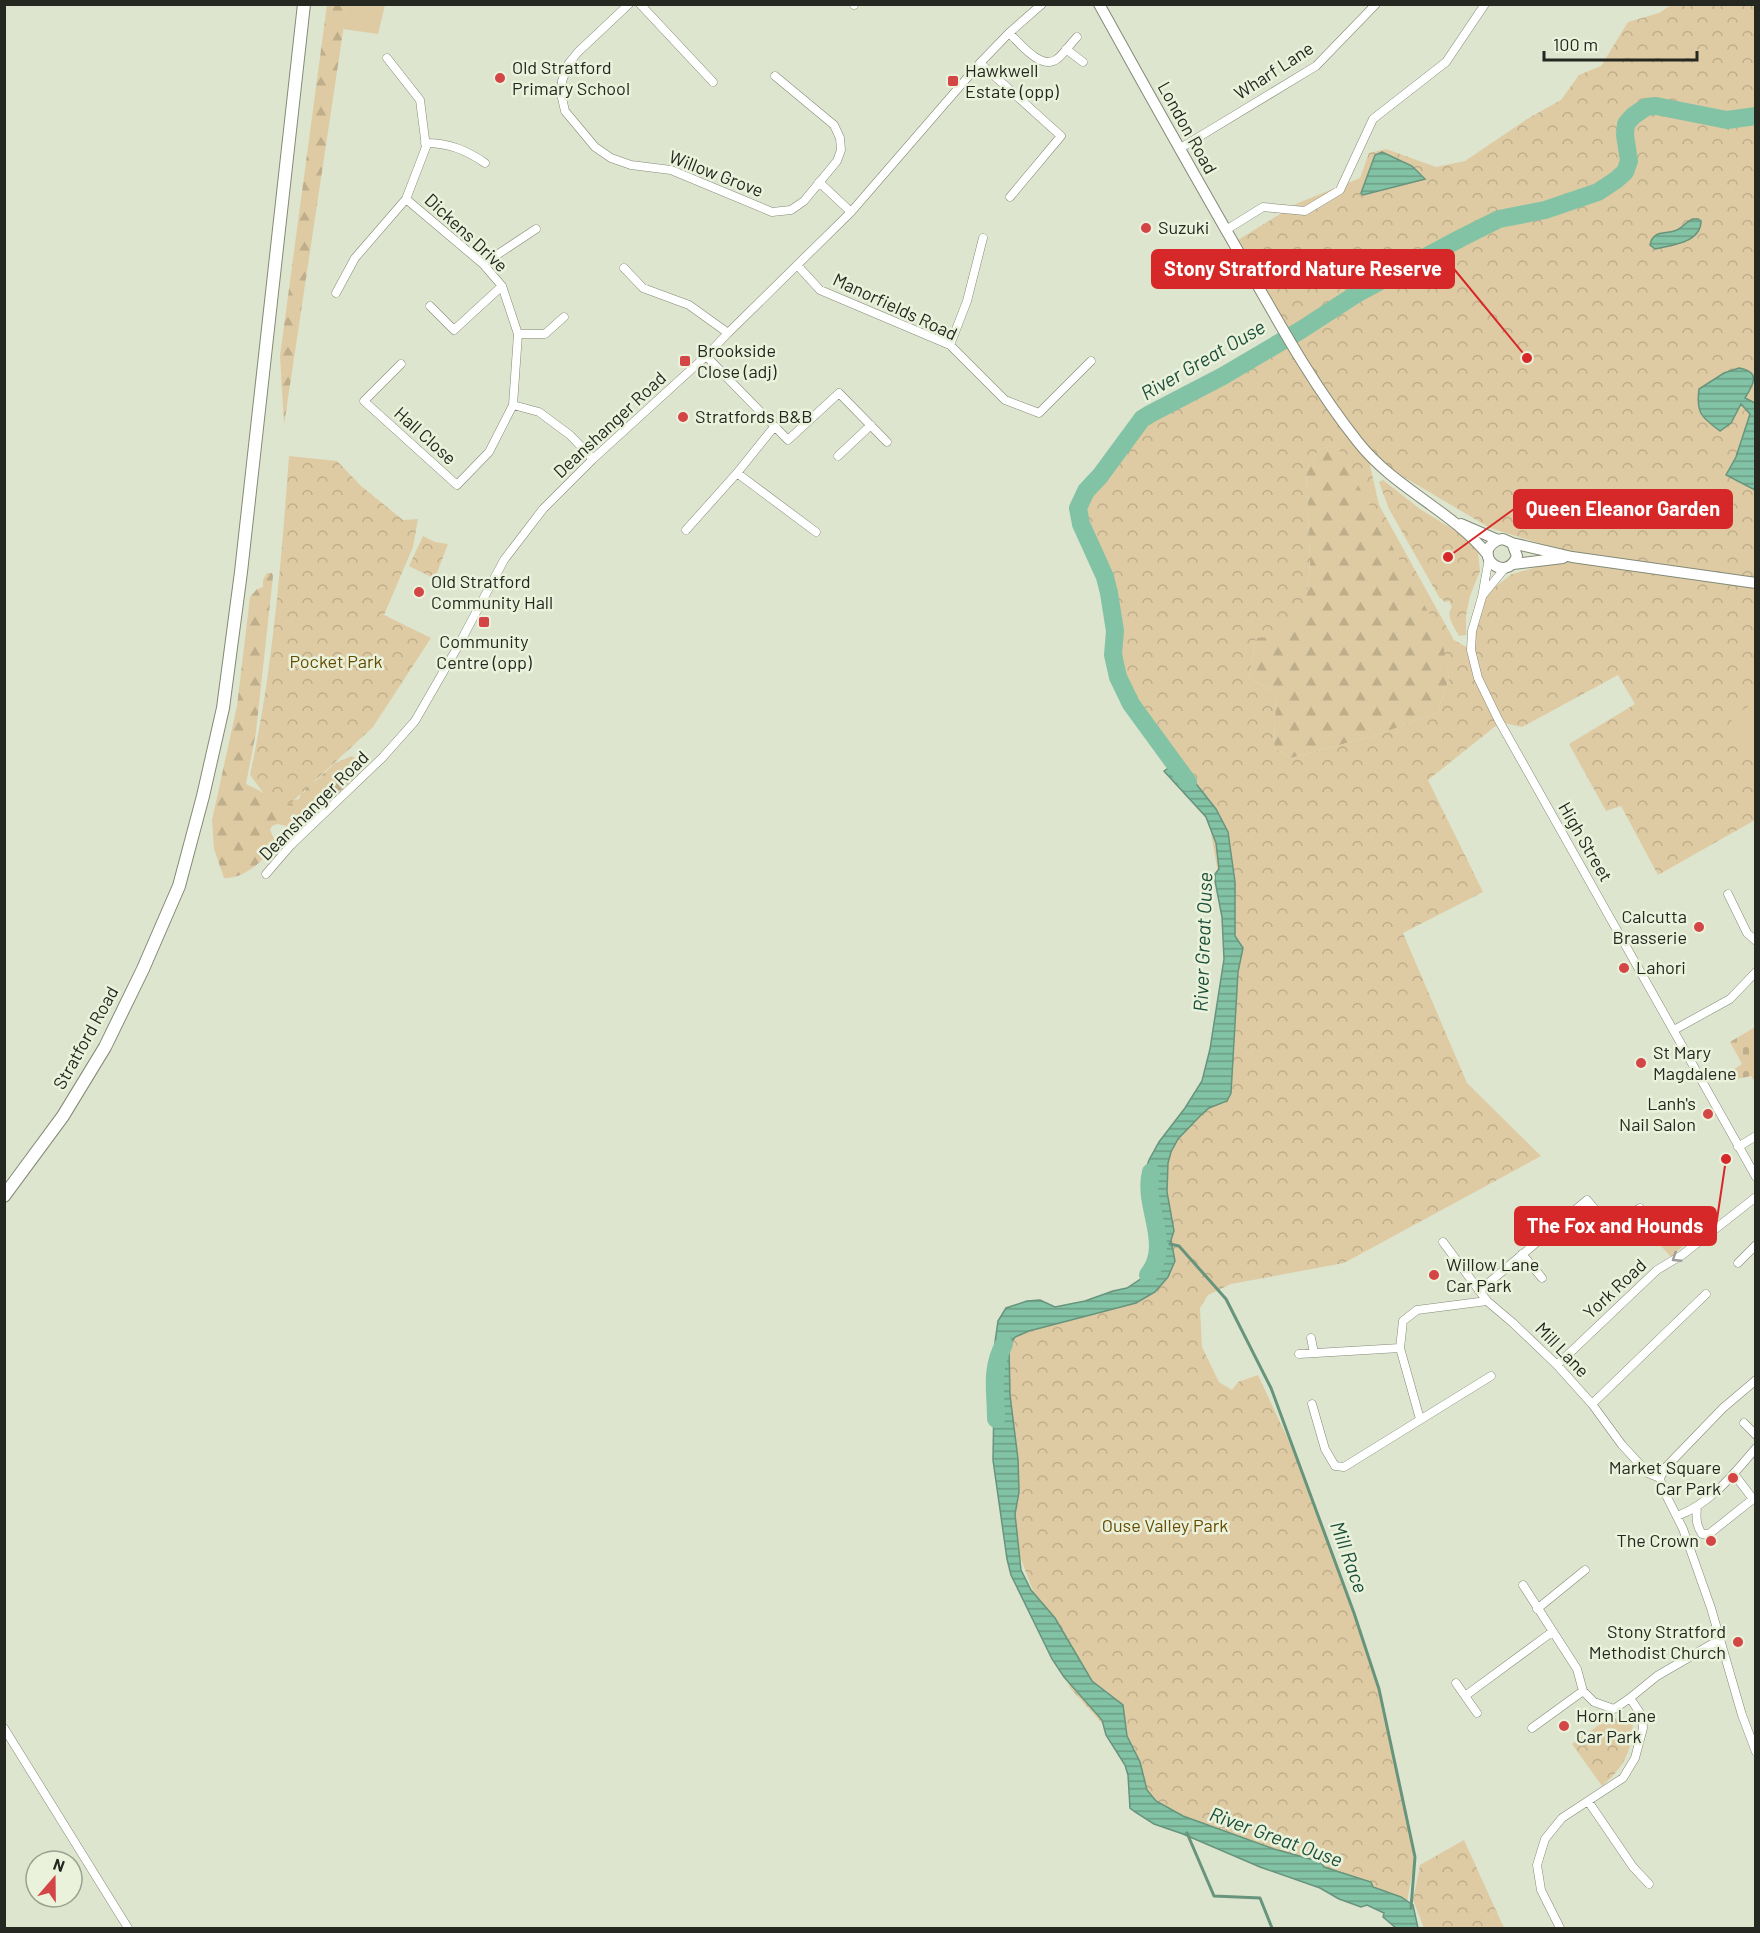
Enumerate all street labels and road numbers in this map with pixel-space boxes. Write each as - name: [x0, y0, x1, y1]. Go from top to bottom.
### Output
- street label: Wharf Lane: [1230, 36, 1317, 104]
- street label: London Road: [1153, 77, 1222, 178]
- street label: Willow Grove: [666, 145, 767, 201]
- street label: Dickens Drive: [421, 188, 513, 276]
- street label: Manorfields Road: [830, 268, 961, 345]
- street label: Deanshanger Road: [548, 366, 670, 482]
- street label: Hall Close: [390, 402, 461, 469]
- street label: Deanshanger Road: [254, 746, 373, 865]
- street label: High Street: [1554, 798, 1618, 885]
- street label: Stratford Road: [48, 982, 122, 1093]
- street label: York Road: [1578, 1254, 1650, 1323]
- street label: Mill Lane: [1531, 1317, 1594, 1381]

